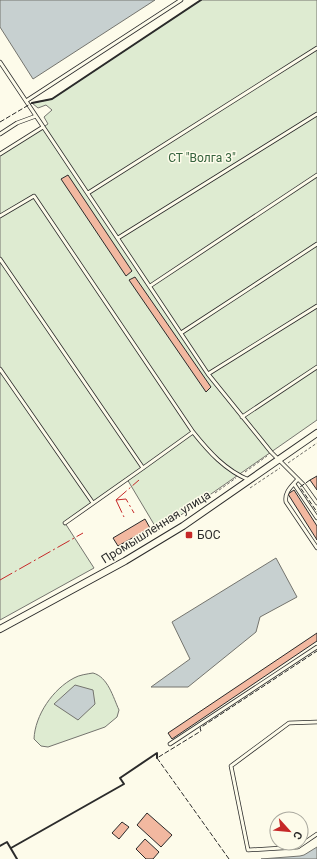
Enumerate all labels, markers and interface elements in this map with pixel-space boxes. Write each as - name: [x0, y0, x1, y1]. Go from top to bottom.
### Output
- park label: СТ "Волга 3": [168, 151, 236, 165]
- street label: Промышленная улица: [99, 488, 213, 566]
- place label: БОС: [197, 528, 221, 542]
- marker: БОС: [184, 530, 194, 540]
- north arrow: [269, 811, 309, 851]
- text: С: [290, 829, 305, 841]

